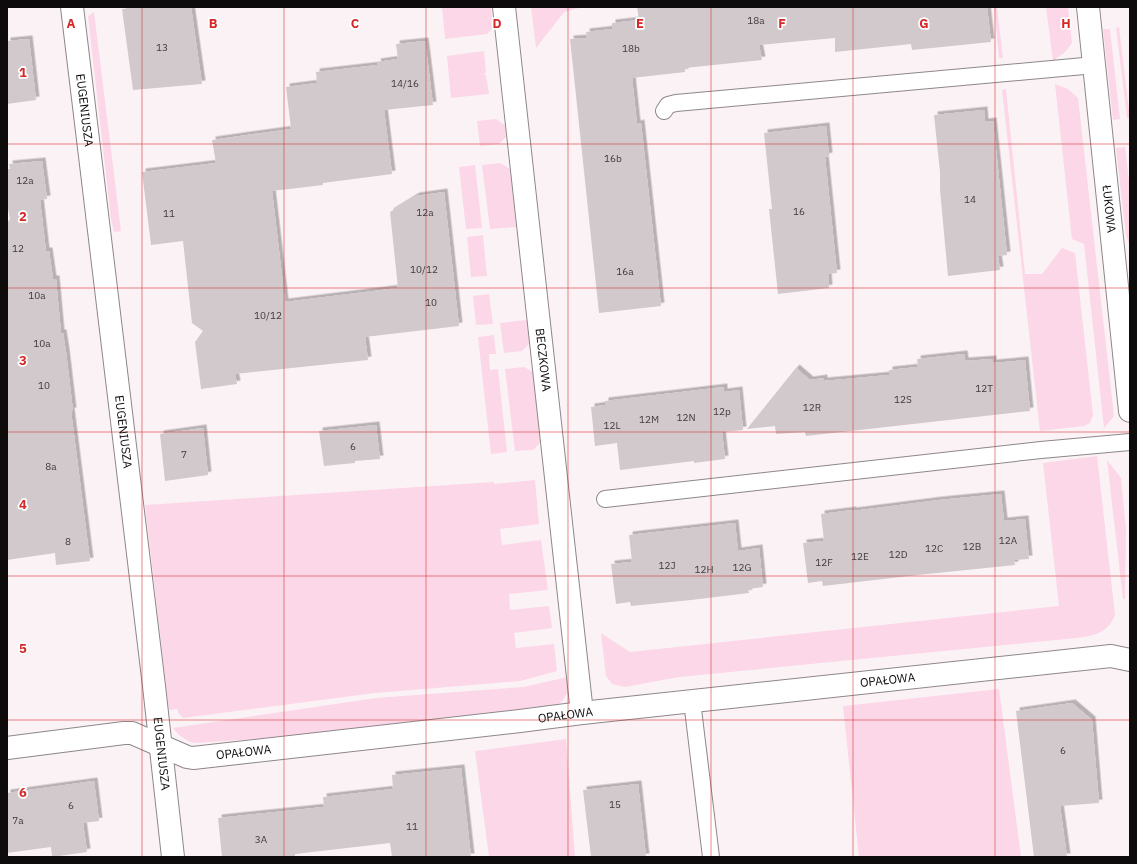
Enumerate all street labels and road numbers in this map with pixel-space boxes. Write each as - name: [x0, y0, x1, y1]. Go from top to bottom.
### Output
- street label: EUGENIUSZA: [73, 73, 97, 148]
- street label: ŁUKOWA: [1099, 183, 1119, 234]
- street label: BECZKOWA: [533, 327, 554, 392]
- street label: EUGENIUSZA: [112, 394, 136, 470]
- street label: OPAŁOWA: [859, 669, 916, 690]
- street label: OPAŁOWA: [537, 704, 594, 726]
- street label: EUGENIUSZA: [150, 716, 174, 791]
- street label: OPAŁOWA: [215, 741, 272, 762]

